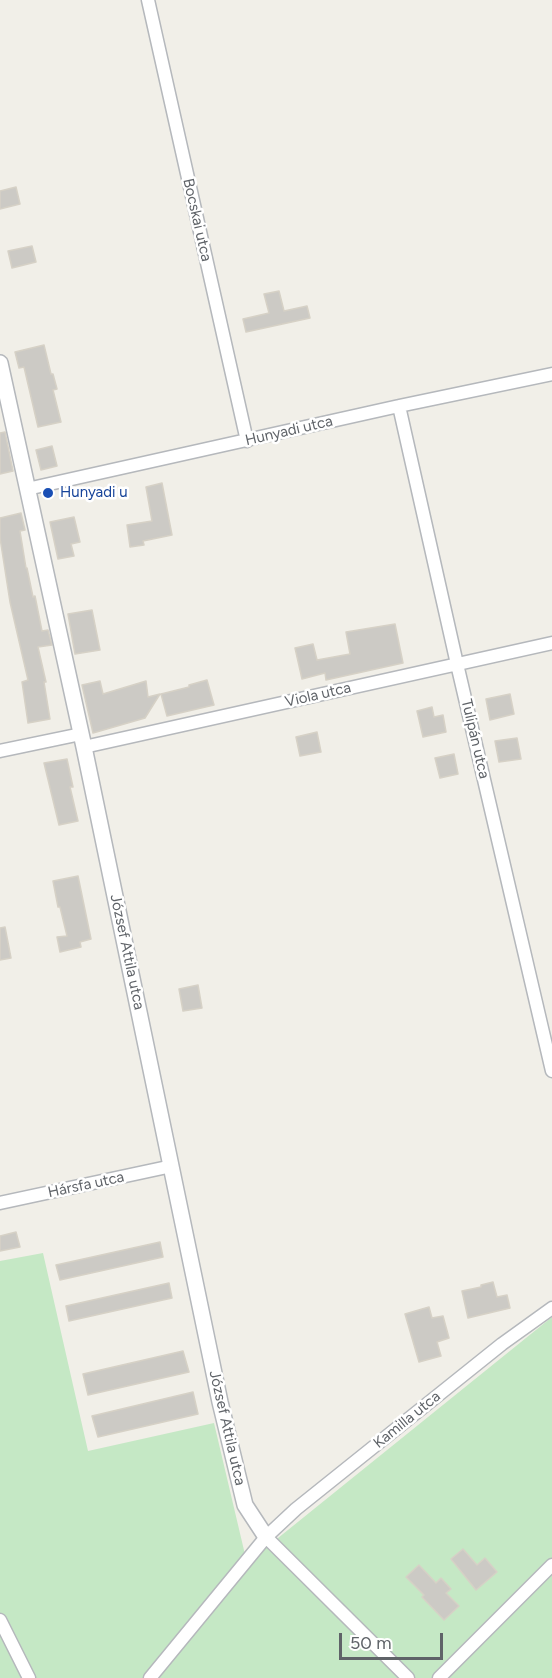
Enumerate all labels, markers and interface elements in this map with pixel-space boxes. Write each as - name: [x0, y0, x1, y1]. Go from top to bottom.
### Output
- street label: Bocskai utca: [179, 177, 215, 263]
- street label: Hunyadi utca: [244, 412, 334, 450]
- place label: Hunyadi u: [60, 484, 128, 502]
- marker: Hunyadi u: [41, 486, 55, 500]
- street label: Viola utca: [283, 679, 353, 711]
- street label: Tulipán utca: [457, 697, 493, 781]
- street label: József Attila utca: [106, 893, 148, 1011]
- street label: Hársfa utca: [46, 1168, 126, 1202]
- street label: József Attila utca: [205, 1369, 249, 1487]
- street label: Kamilla utca: [370, 1388, 444, 1452]
- scale bar: [342, 1621, 446, 1659]
- text: 50 m: [350, 1632, 392, 1654]

